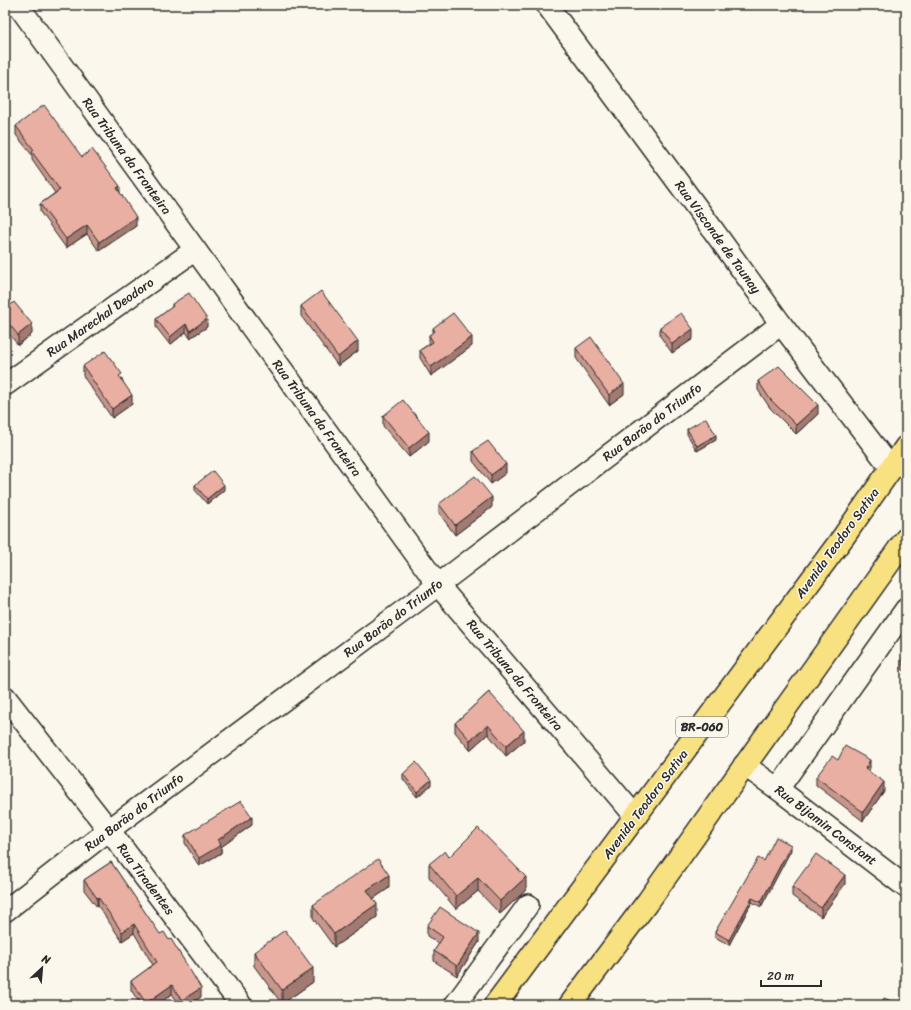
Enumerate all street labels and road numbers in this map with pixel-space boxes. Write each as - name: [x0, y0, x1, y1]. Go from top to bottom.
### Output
- street label: Rua Tribuna da Fronteira: [76, 92, 178, 220]
- street label: Rua Visconde de Taunay: [669, 175, 767, 299]
- street label: Rua Marechal Deodoro: [41, 271, 159, 363]
- street label: Rua Tribuna da Fronteira: [266, 354, 368, 482]
- street label: Rua Barão do Triunfo: [597, 377, 707, 467]
- street label: Avenida Teodoro Sativa: [788, 482, 886, 604]
- street label: Rua Barão do Triunfo: [338, 573, 448, 663]
- street label: Rua Tribuna da Fronteira: [461, 614, 569, 737]
- road number: BR-060: [676, 717, 728, 737]
- street label: Avenida Teodoro Sativa: [595, 744, 694, 865]
- street label: Rua Barão do Triunfo: [79, 767, 189, 857]
- street label: Rua Bijamin Constant: [770, 779, 882, 872]
- street label: Rua Tiradentes: [111, 838, 181, 920]

